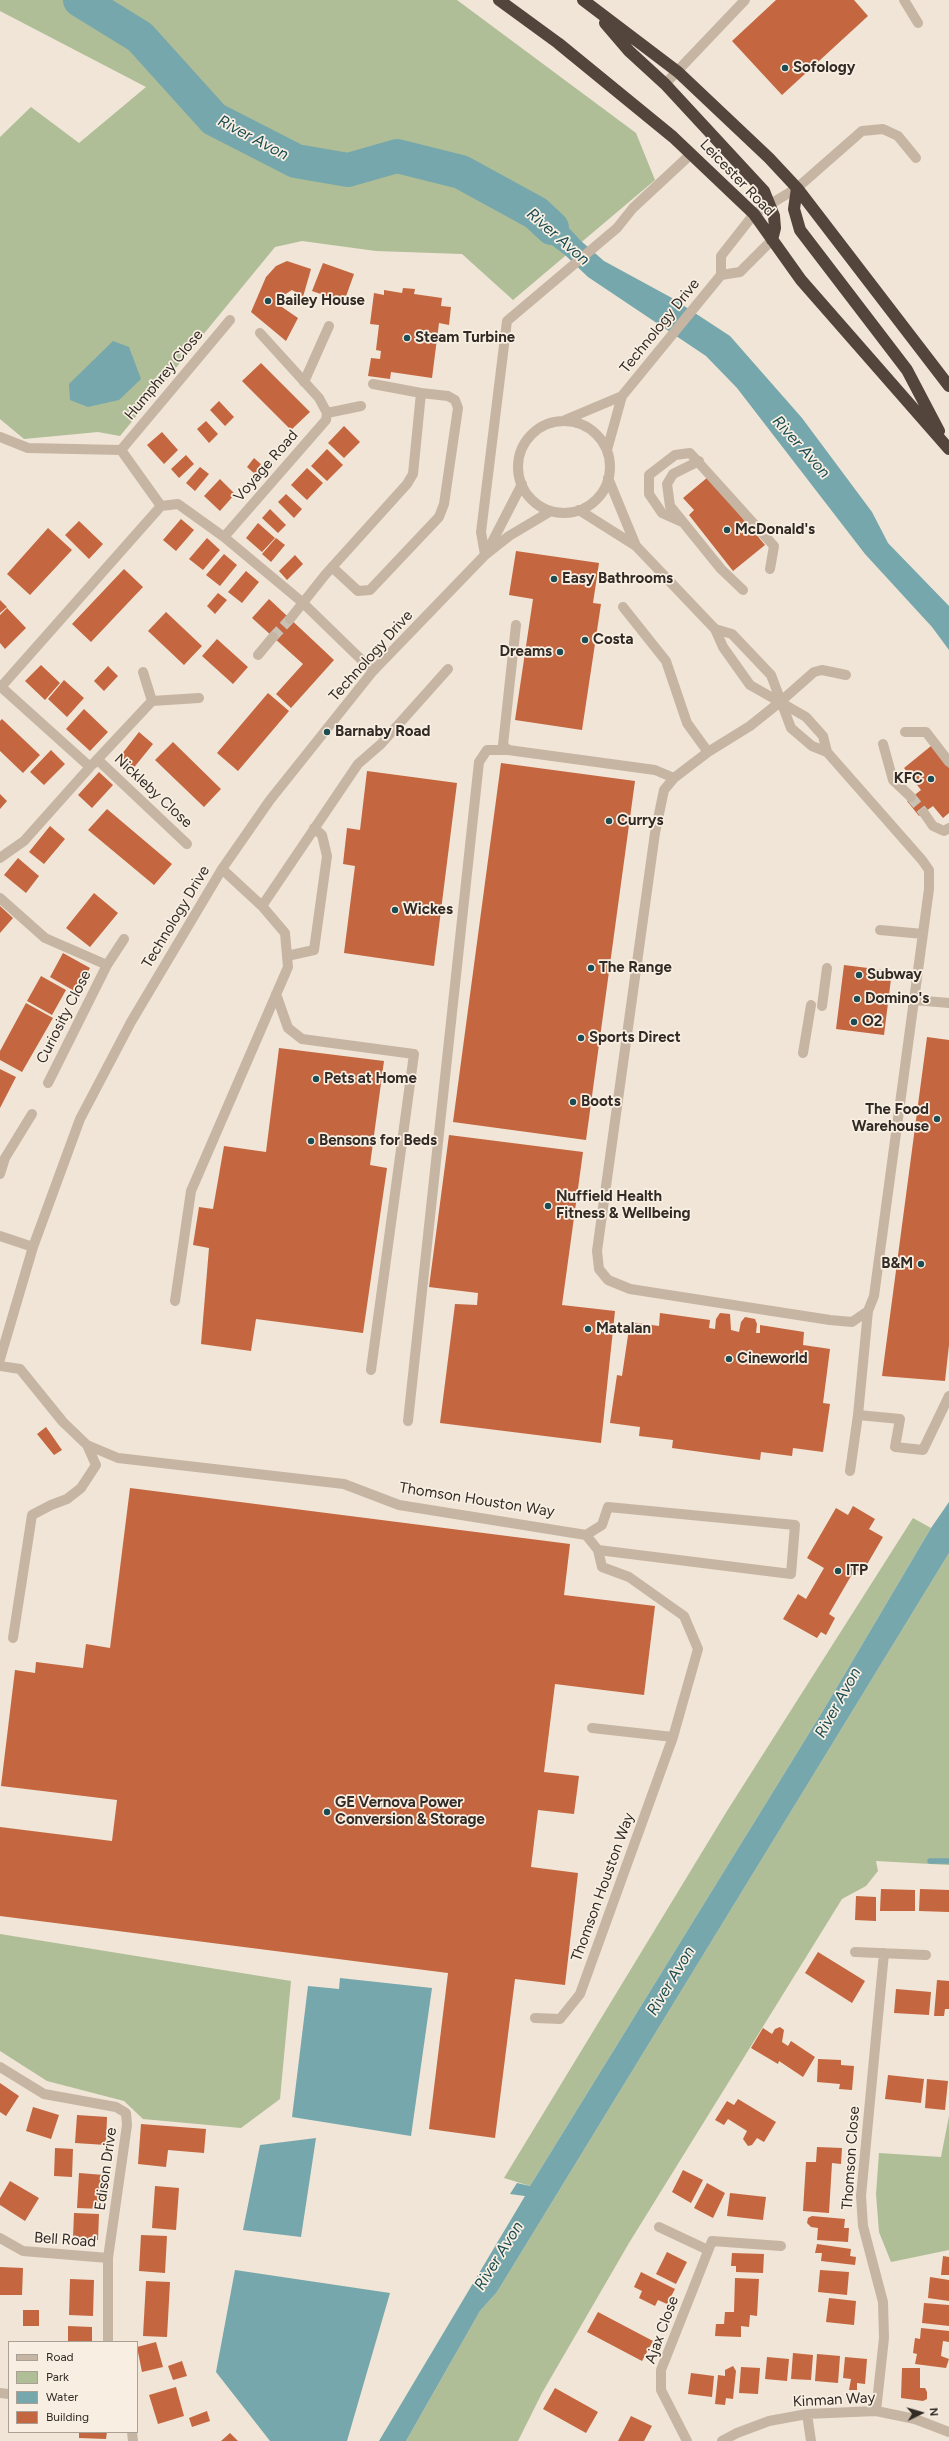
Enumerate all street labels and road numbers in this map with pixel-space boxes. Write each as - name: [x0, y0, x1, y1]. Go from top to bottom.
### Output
- street label: Leicester Road: [696, 136, 778, 220]
- street label: Technology Drive: [616, 275, 704, 377]
- street label: Humphrey Close: [121, 326, 207, 424]
- street label: Voyage Road: [230, 427, 302, 505]
- street label: Technology Drive: [325, 607, 417, 705]
- street label: Nickleby Close: [110, 750, 196, 832]
- street label: Technology Drive: [138, 863, 214, 971]
- street label: Curiosity Close: [33, 967, 95, 1067]
- street label: Thomson Houston Way: [398, 1479, 556, 1521]
- street label: Thomson Houston Way: [568, 1810, 638, 1964]
- street label: Thomson Close: [838, 2106, 864, 2210]
- street label: Edison Drive: [91, 2126, 121, 2212]
- street label: Bell Road: [33, 2229, 97, 2251]
- street label: Ajax Close: [641, 2294, 683, 2366]
- street label: Kinman Way: [792, 2389, 876, 2411]

